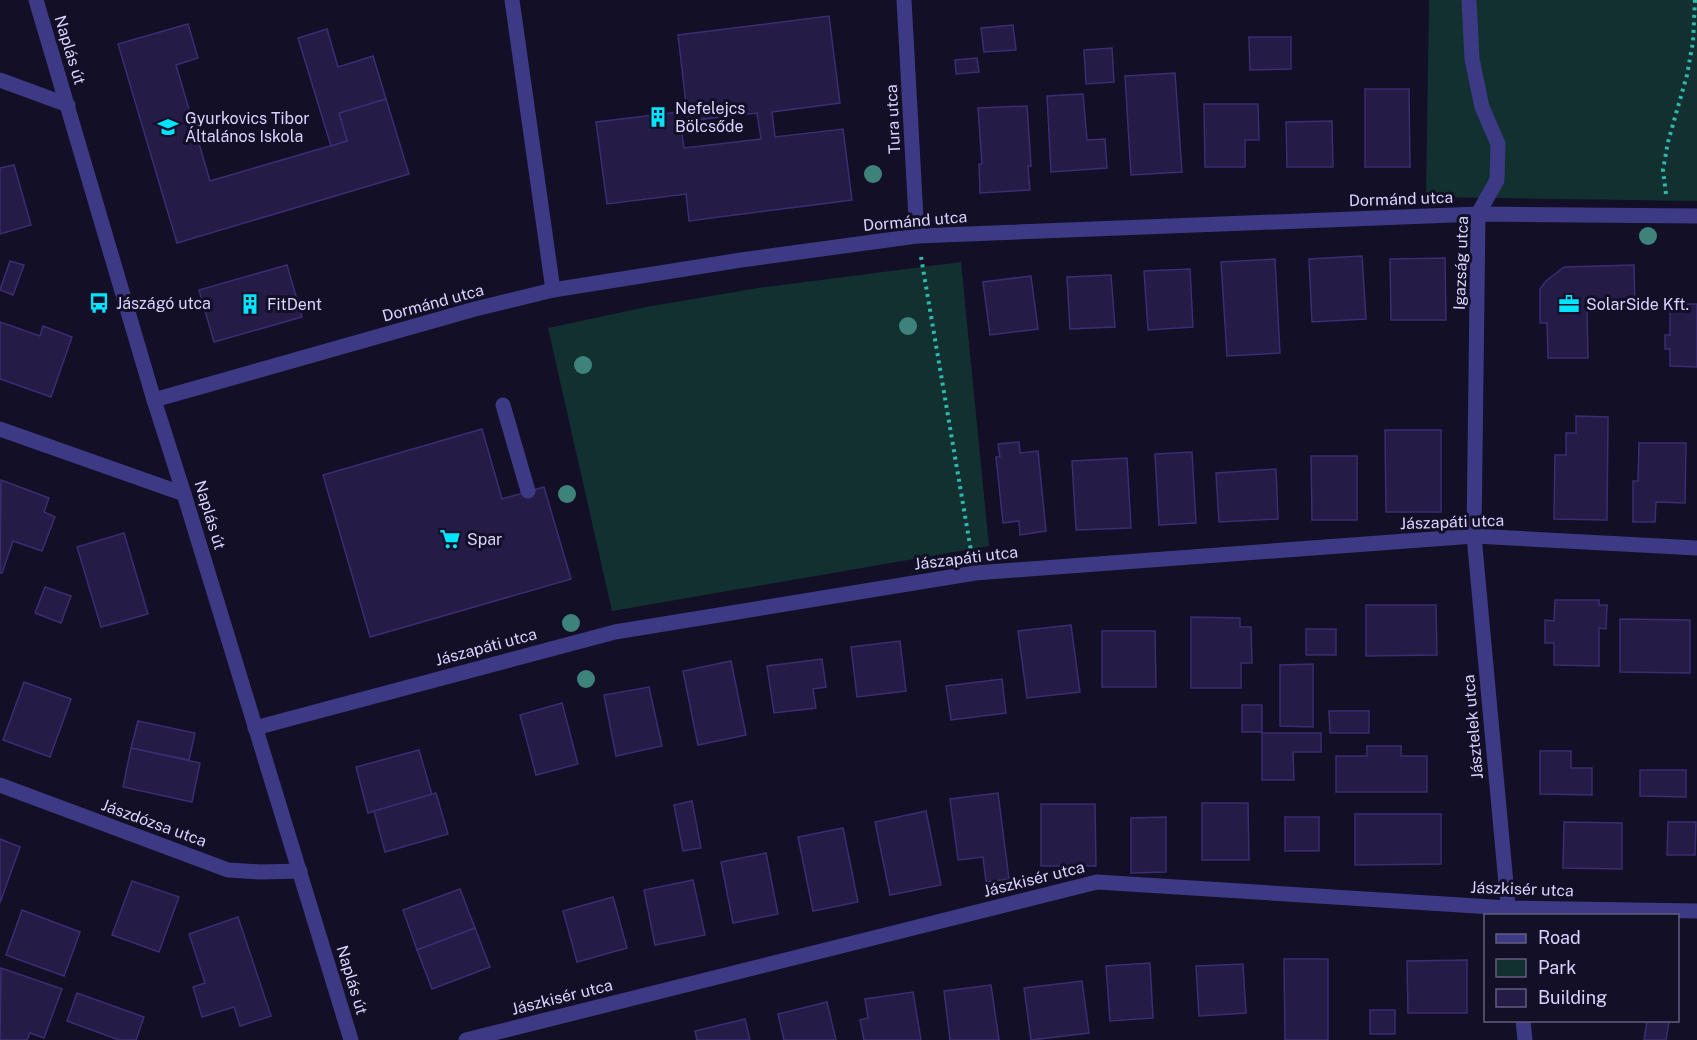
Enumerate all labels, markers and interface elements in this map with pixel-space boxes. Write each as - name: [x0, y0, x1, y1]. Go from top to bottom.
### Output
- street label: Naplás út: [50, 13, 90, 87]
- street label: Tura utca: [882, 84, 904, 154]
- place label: Nefelejcs Bölcsőde: [675, 99, 745, 136]
- building icon: Nefelejcs Bölcsőde: [646, 105, 670, 129]
- place label: Gyurkovics Tibor Általános Iskola: [185, 109, 309, 146]
- school or university icon: Gyurkovics Tibor Általános Iskola: [156, 115, 180, 139]
- street label: Dormánd utca: [1348, 188, 1454, 210]
- street label: Dormánd utca: [862, 207, 968, 235]
- street label: Igazság utca: [1450, 216, 1472, 310]
- street label: Dormánd utca: [380, 280, 486, 326]
- bus stop icon: Jászágó utca: [87, 291, 111, 315]
- building icon: FitDent: [238, 292, 262, 316]
- office icon: SolarSide Kft.: [1557, 292, 1581, 316]
- place label: Jászágó utca: [116, 294, 211, 313]
- place label: FitDent: [267, 295, 322, 314]
- place label: SolarSide Kft.: [1586, 295, 1689, 314]
- street label: Naplás út: [190, 478, 230, 552]
- street label: Jászapáti utca: [1400, 511, 1504, 533]
- supermarket icon: Spar: [438, 527, 462, 551]
- place label: Spar: [467, 530, 502, 549]
- street label: Jászapáti utca: [913, 542, 1019, 574]
- street label: Jászapáti utca: [433, 624, 539, 670]
- street label: Jásztelek utca: [1459, 674, 1487, 780]
- street label: Jászdózsa utca: [99, 795, 209, 851]
- street label: Jászkisér utca: [981, 857, 1087, 901]
- street label: Jászkisér utca: [1470, 878, 1574, 900]
- legend: [1484, 914, 1679, 1022]
- text: Road: [1538, 927, 1581, 948]
- street label: Naplás út: [332, 943, 372, 1017]
- text: Park: [1538, 957, 1576, 978]
- street label: Jászkisér utca: [509, 975, 615, 1019]
- text: Building: [1538, 987, 1607, 1008]

